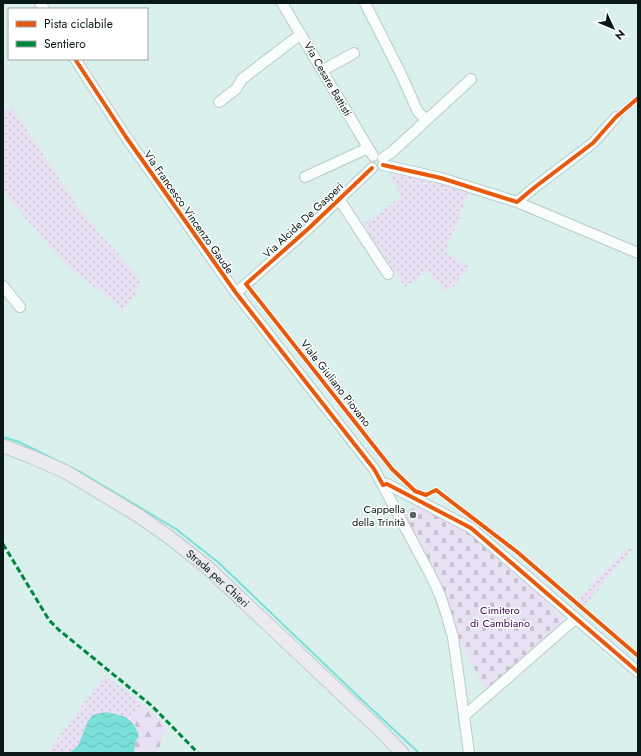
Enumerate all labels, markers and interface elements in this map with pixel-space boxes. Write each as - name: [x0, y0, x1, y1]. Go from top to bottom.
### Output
- legend: [8, 8, 148, 60]
- north arrow: [593, 8, 633, 48]
- text: Pista ciclabile: [44, 15, 113, 33]
- text: N: [611, 26, 629, 44]
- text: Sentiero: [44, 35, 86, 53]
- street label: Via Cesare Battisti: [300, 39, 356, 119]
- street label: Via Francesco Vincenzo Gaude: [140, 147, 238, 277]
- street label: Via Alcide De Gasperi: [259, 178, 347, 262]
- street label: Viale Giuliano Piovano: [297, 336, 375, 430]
- place label: Cappella della Trinità: [352, 501, 405, 530]
- marker: Cappella della Trinità: [408, 510, 418, 520]
- street label: Strada per Chieri: [183, 546, 253, 611]
- park label: Cimitero di Cambiano: [470, 602, 530, 631]

